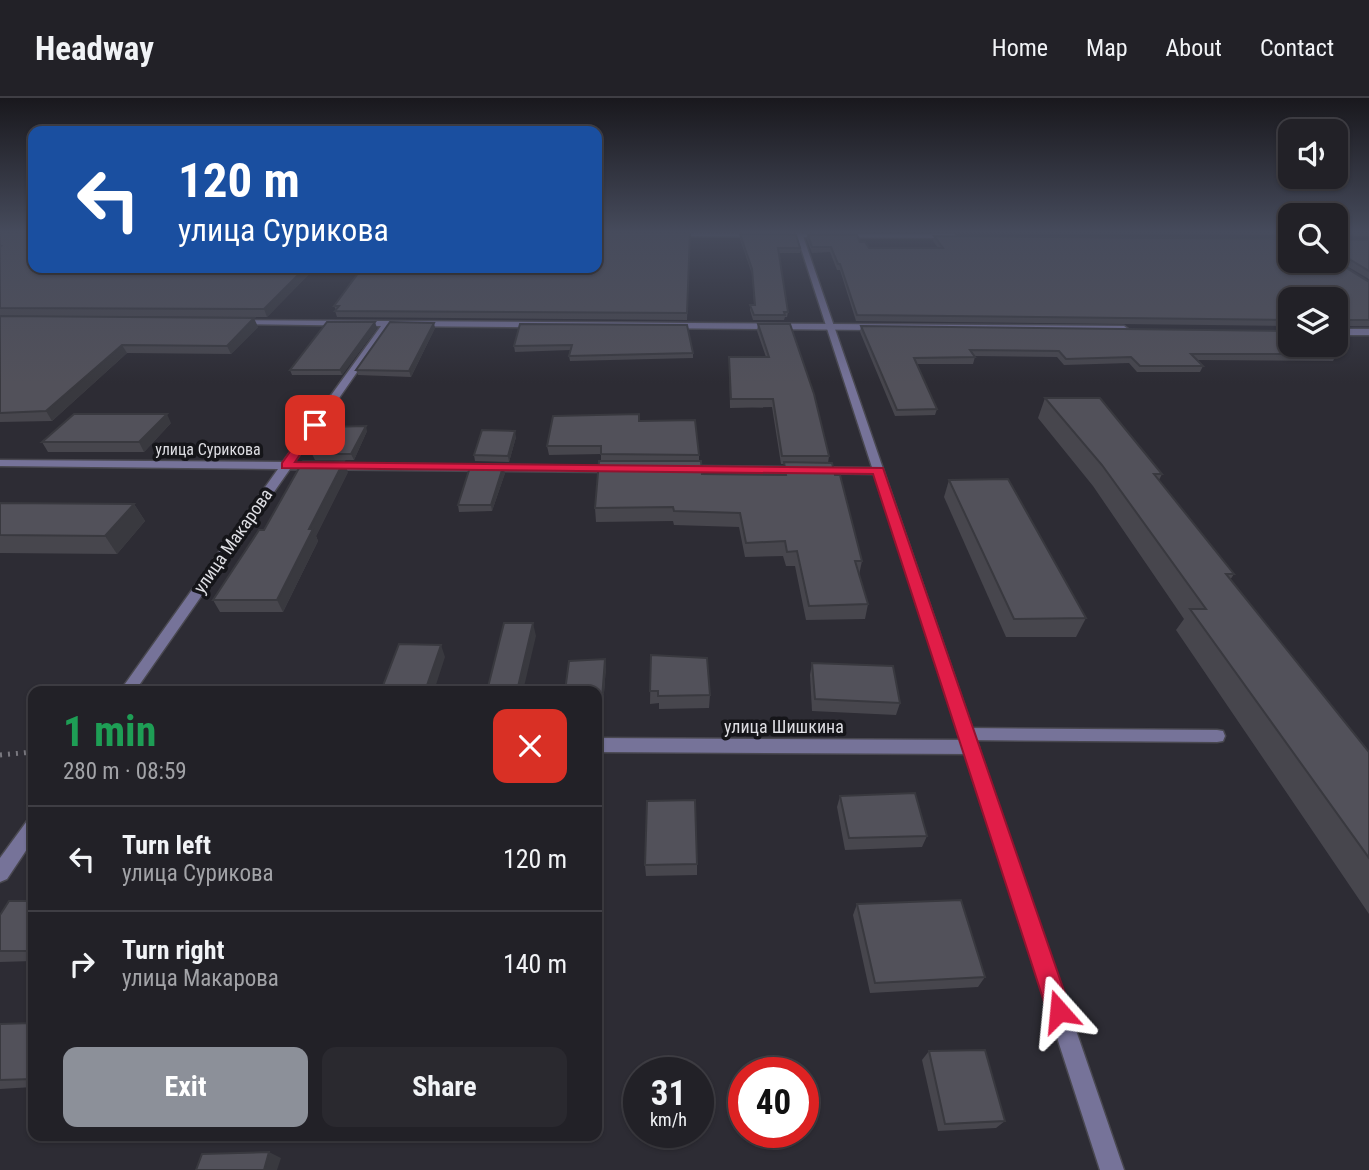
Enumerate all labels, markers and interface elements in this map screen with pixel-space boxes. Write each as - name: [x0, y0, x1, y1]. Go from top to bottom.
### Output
- text: Headway: [35, 29, 154, 68]
- text: Home: [992, 34, 1048, 62]
- text: Map: [1086, 34, 1128, 62]
- text: About: [1166, 34, 1222, 62]
- text: Contact: [1260, 34, 1334, 62]
- map controls: [1278, 119, 1348, 357]
- button: sound: [1278, 119, 1348, 189]
- text: 120 m: [178, 152, 300, 209]
- icon: left: [63, 154, 154, 245]
- button: search: [1278, 203, 1348, 273]
- text: улица Сурикова: [178, 211, 389, 249]
- button: layers: [1278, 287, 1348, 357]
- pin: [285, 395, 345, 455]
- icon: arrive: [296, 406, 334, 444]
- street label: улица Сурикова: [155, 440, 261, 459]
- street label: улица Макарова: [189, 484, 276, 597]
- text: 1 min: [63, 707, 156, 756]
- button: close: [493, 709, 567, 783]
- street label: улица Шишкина: [724, 716, 844, 737]
- text: 280 m · 08:59: [63, 758, 187, 785]
- text: Turn left: [122, 830, 211, 860]
- icon: left: [63, 840, 101, 878]
- text: 120 m: [503, 844, 567, 874]
- text: улица Сурикова: [122, 860, 274, 887]
- text: Turn right: [122, 935, 224, 965]
- icon: right: [63, 945, 101, 983]
- text: 140 m: [503, 949, 567, 979]
- text: улица Макарова: [122, 965, 279, 992]
- position arrow: [1022, 974, 1096, 1048]
- button: Exit: [63, 1047, 308, 1127]
- button: Share: [322, 1047, 567, 1127]
- speed limit sign: 40: [728, 1057, 819, 1148]
- text: 31: [651, 1073, 686, 1114]
- text: km/h: [650, 1109, 687, 1130]

